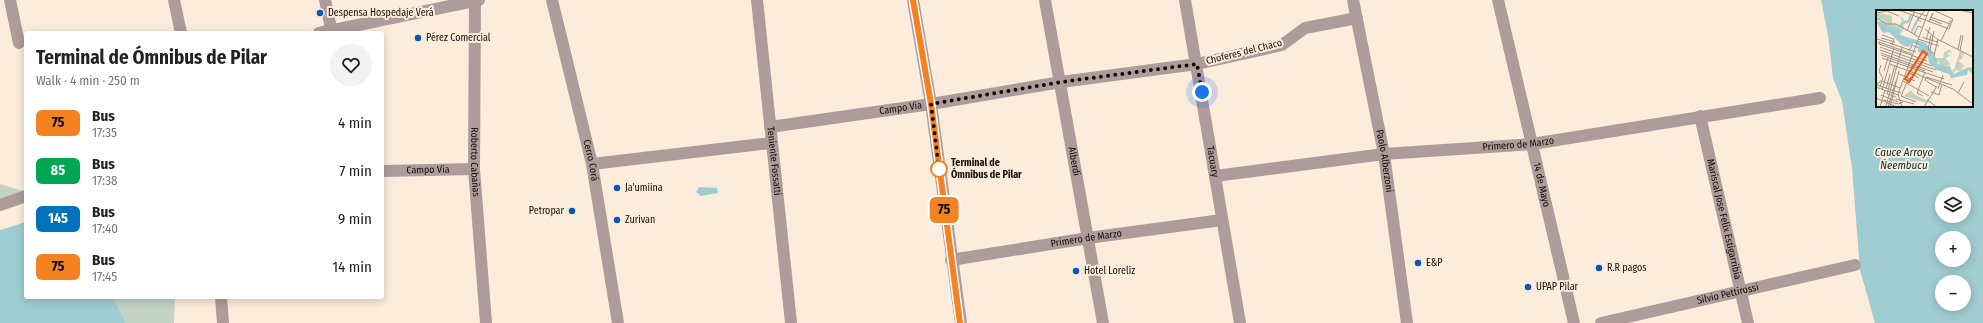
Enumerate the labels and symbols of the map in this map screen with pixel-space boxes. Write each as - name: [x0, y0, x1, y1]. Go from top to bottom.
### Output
- place label: Despensa Hospedaje Verá: [328, 7, 434, 19]
- marker: Despensa Hospedaje Verá: [315, 8, 325, 18]
- inset map: [1876, 10, 1973, 107]
- place label: Pérez Comercial: [426, 32, 491, 44]
- marker: Pérez Comercial: [413, 33, 423, 43]
- street label: Choferes del Chaco: [1205, 37, 1283, 67]
- your location: [1192, 82, 1212, 102]
- street label: Campo Vìa: [878, 99, 923, 117]
- street label: Teniente Fossatti: [764, 126, 784, 196]
- street label: Roberto Cabañas: [468, 127, 482, 197]
- street label: Paolo Alberzoni: [1373, 128, 1395, 193]
- street label: Primero de Marzo: [1482, 135, 1555, 153]
- street label: Cerro Corá: [580, 138, 601, 182]
- street label: Tacuary: [1204, 145, 1221, 179]
- street label: Alberdi: [1065, 146, 1082, 177]
- water label: Cauce Arroyo Ñeembucu: [1875, 146, 1933, 172]
- place label: Terminal de Ómnibus de Pilar: [951, 157, 1022, 181]
- street label: Mariscal Jose Felix Estigarribia: [1704, 158, 1744, 281]
- marker: Terminal de Ómnibus de Pilar: [930, 160, 948, 178]
- street label: 14 de Mayo: [1530, 161, 1553, 208]
- street label: Campo Vìa: [406, 163, 450, 176]
- place label: Ja'umiina: [625, 182, 663, 194]
- marker: Ja'umiina: [612, 183, 622, 193]
- line badge: 75: [926, 197, 962, 223]
- place label: Petropar: [529, 205, 565, 217]
- marker: Petropar: [567, 206, 577, 216]
- place label: Zurivan: [625, 214, 655, 226]
- marker: Zurivan: [612, 215, 622, 225]
- street label: Primero de Marzo: [1050, 228, 1123, 250]
- place label: E&P: [1426, 257, 1443, 269]
- marker: E&P: [1413, 258, 1423, 268]
- place label: R.R pagos: [1607, 262, 1646, 274]
- marker: R.R pagos: [1594, 263, 1604, 273]
- place label: Hotel Loreliz: [1084, 265, 1135, 277]
- marker: Hotel Loreliz: [1071, 266, 1081, 276]
- place label: UPAP Pilar: [1536, 281, 1579, 293]
- street label: Silvio Pettirossi: [1696, 281, 1760, 307]
- marker: UPAP Pilar: [1523, 282, 1533, 292]

